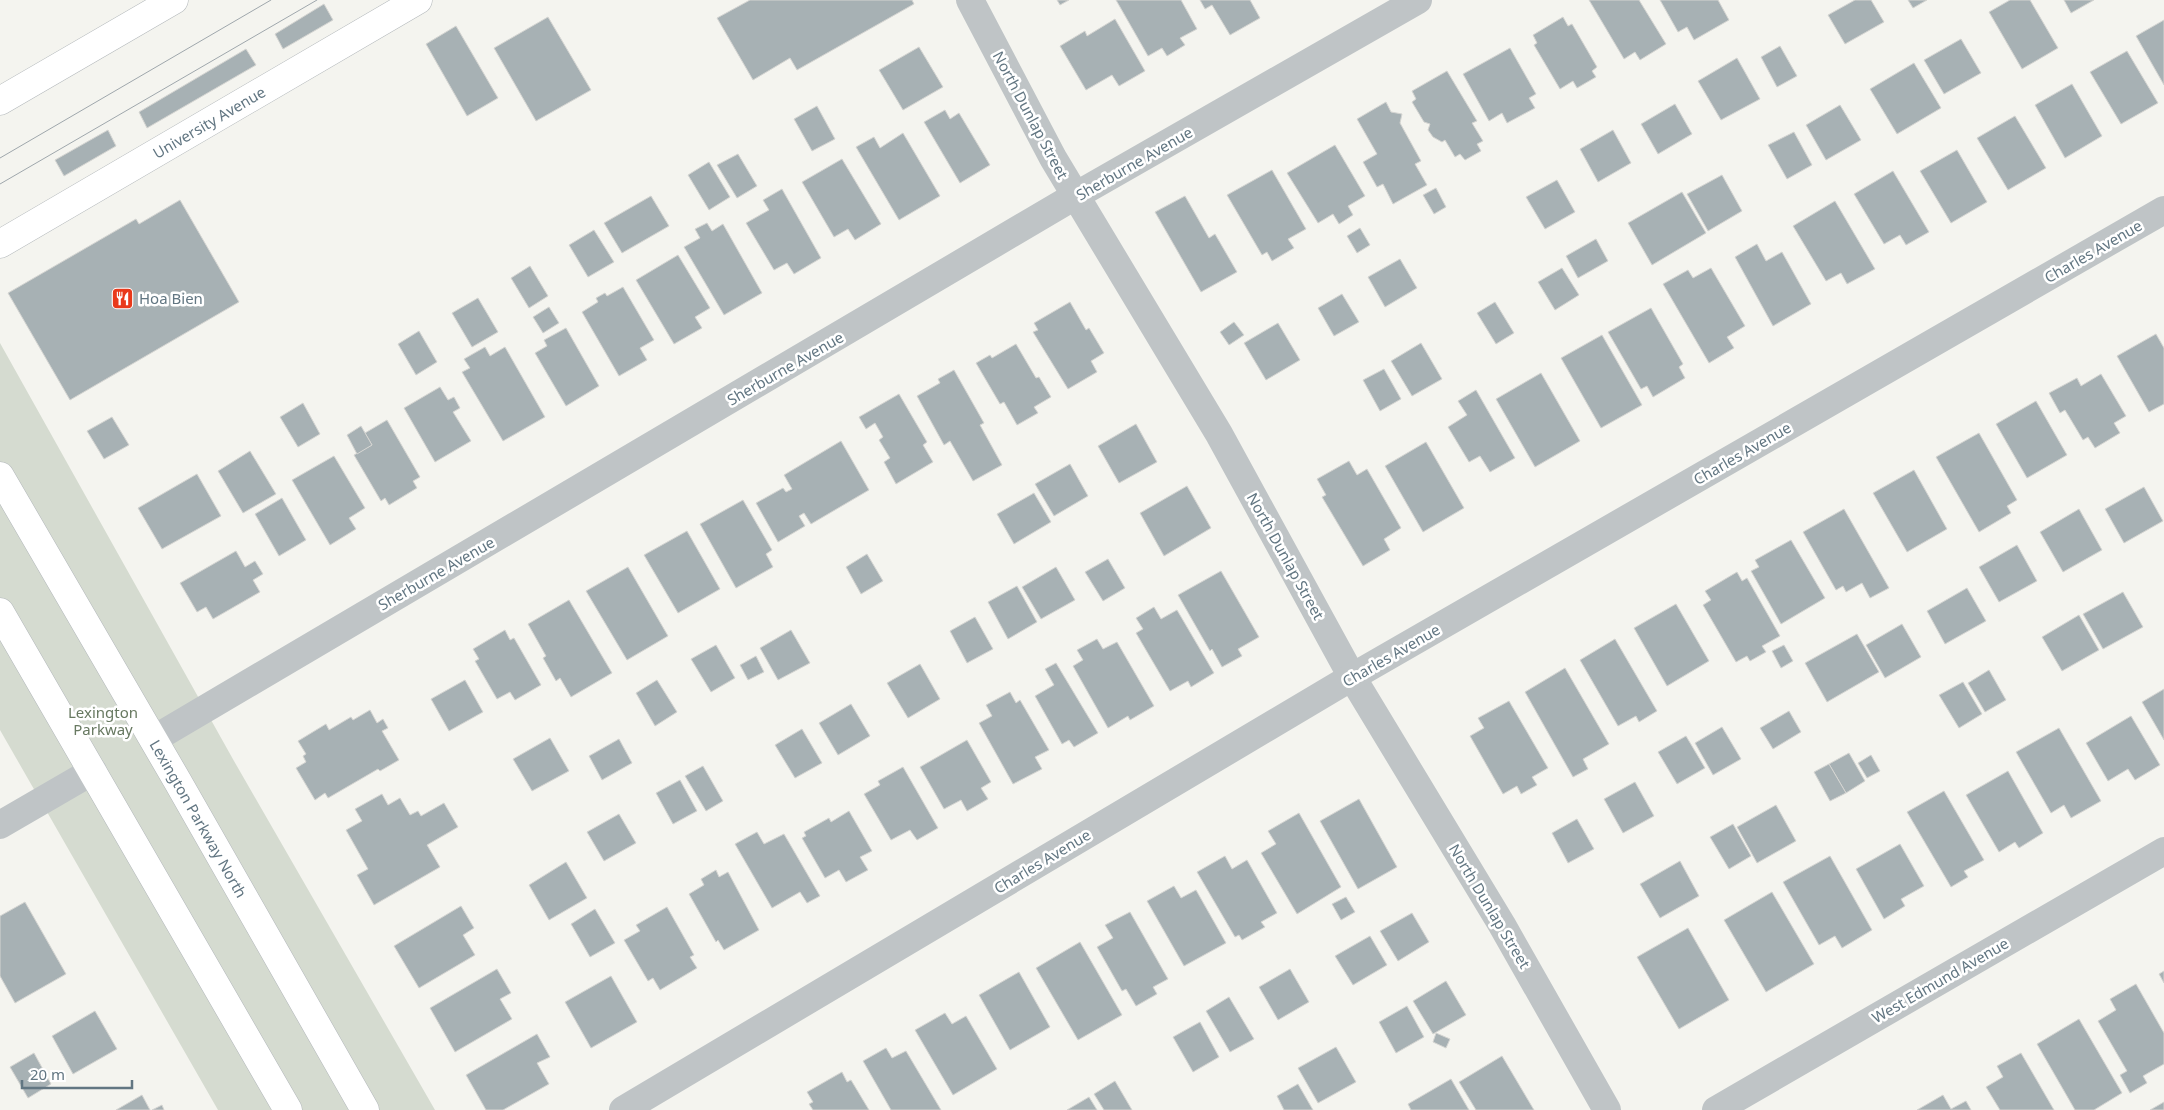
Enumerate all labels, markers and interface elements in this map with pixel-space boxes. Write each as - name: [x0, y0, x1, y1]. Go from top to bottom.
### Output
- street label: North Dunlap Street: [989, 48, 1073, 183]
- street label: University Avenue: [149, 81, 269, 163]
- street label: Sherburne Avenue: [1072, 122, 1196, 204]
- street label: Charles Avenue: [2041, 215, 2145, 287]
- restaurant icon: Hoa Bien: [111, 286, 135, 310]
- place label: Hoa Bien: [139, 288, 203, 308]
- street label: Sherburne Avenue: [723, 327, 847, 409]
- street label: Charles Avenue: [1690, 417, 1794, 489]
- street label: North Dunlap Street: [1243, 489, 1329, 623]
- street label: Sherburne Avenue: [374, 532, 498, 614]
- street label: Charles Avenue: [1339, 619, 1443, 691]
- park label: Lexington Parkway: [68, 702, 138, 739]
- street label: Lexington Parkway North: [145, 736, 252, 901]
- street label: Charles Avenue: [990, 824, 1094, 898]
- street label: North Dunlap Street: [1445, 840, 1535, 973]
- street label: West Edmund Avenue: [1868, 933, 2012, 1027]
- scale bar: [22, 1058, 132, 1090]
- text: 20 m: [30, 1064, 65, 1084]

